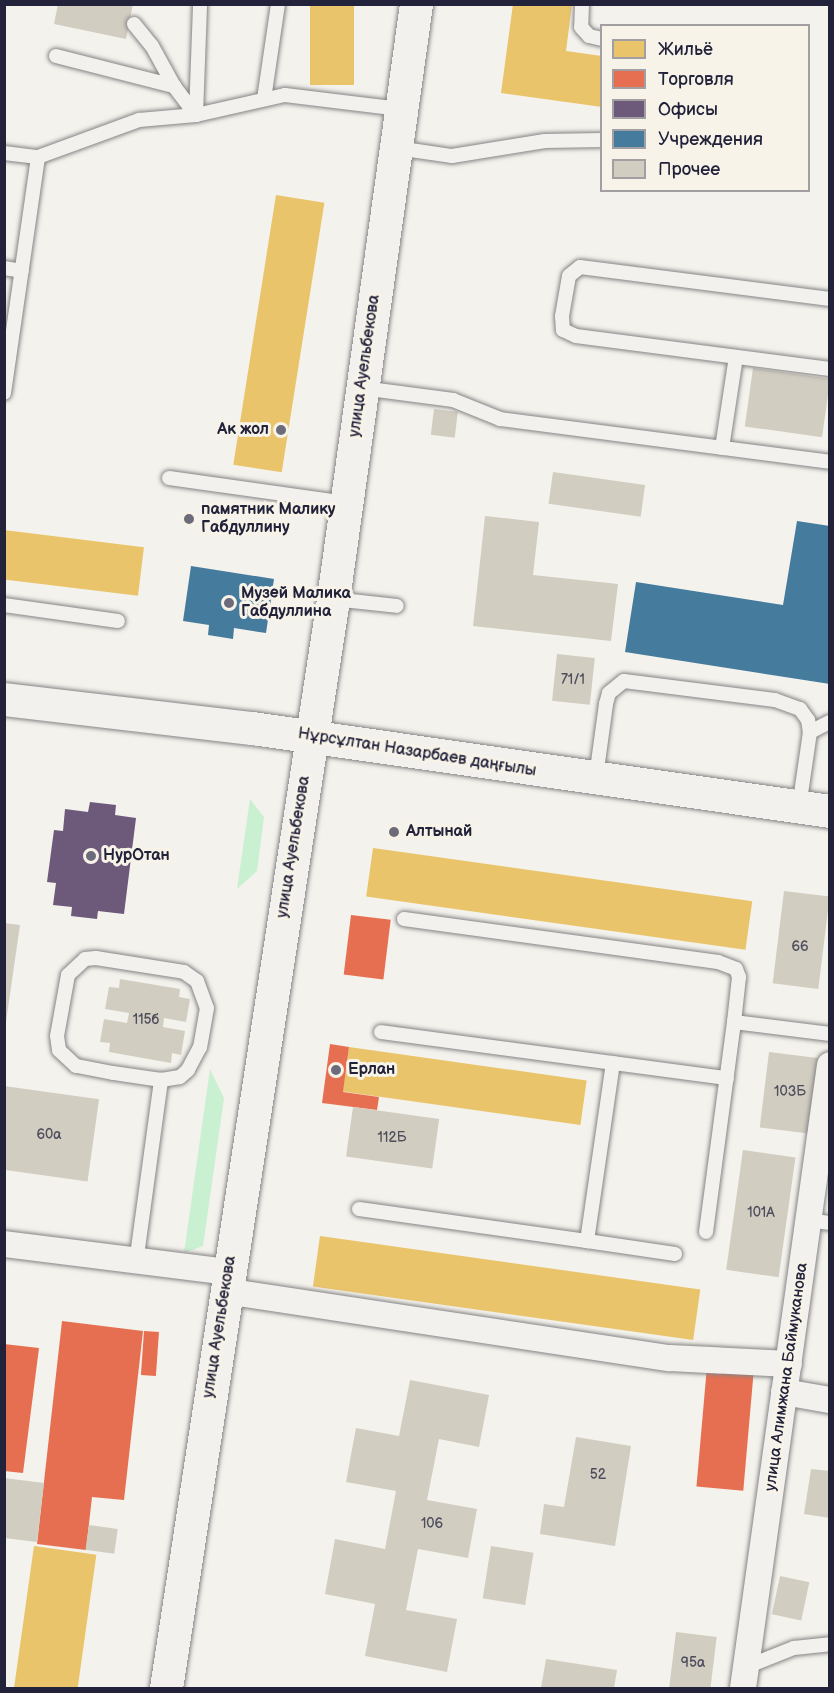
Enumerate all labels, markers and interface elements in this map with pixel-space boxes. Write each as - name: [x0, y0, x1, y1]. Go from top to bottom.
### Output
- legend: [600, 24, 810, 192]
- text: Жильё: [658, 39, 713, 60]
- text: Торговля: [658, 69, 734, 90]
- text: Офисы: [658, 99, 718, 120]
- text: Учреждения: [658, 129, 763, 150]
- text: Прочее: [658, 159, 720, 180]
- street label: улица Ауельбекова: [345, 294, 385, 438]
- place label: Ак жол: [217, 420, 269, 440]
- marker: Ак жол: [274, 423, 288, 437]
- place label: памятник Малику Габдуллину: [201, 500, 336, 538]
- marker: памятник Малику Габдуллину: [182, 512, 196, 526]
- place label: Музей Малика Габдуллина: [241, 584, 351, 622]
- marker: Музей Малика Габдуллина: [222, 596, 236, 610]
- house number: 71/1: [561, 672, 585, 688]
- street label: Нұрсұлтан Назарбаев даңғылы: [296, 725, 538, 781]
- street label: улица Ауельбекова: [273, 775, 315, 919]
- place label: Алтынай: [406, 822, 472, 842]
- marker: Алтынай: [387, 825, 401, 839]
- place label: НурОтан: [103, 846, 170, 866]
- marker: НурОтан: [84, 849, 98, 863]
- house number: 66: [791, 939, 809, 955]
- house number: 115б: [133, 1012, 159, 1028]
- place label: Ерлан: [348, 1060, 395, 1080]
- marker: Ерлан: [329, 1063, 343, 1077]
- house number: 103Б: [774, 1084, 806, 1100]
- house number: 60а: [36, 1127, 62, 1143]
- house number: 112Б: [378, 1130, 406, 1146]
- house number: 101А: [747, 1205, 775, 1221]
- street label: улица Ауельбекова: [199, 1255, 241, 1399]
- street label: улица Алимжана Баймуканова: [761, 1262, 813, 1492]
- house number: 52: [590, 1467, 606, 1483]
- house number: 106: [421, 1516, 443, 1532]
- house number: 95а: [681, 1655, 705, 1671]

